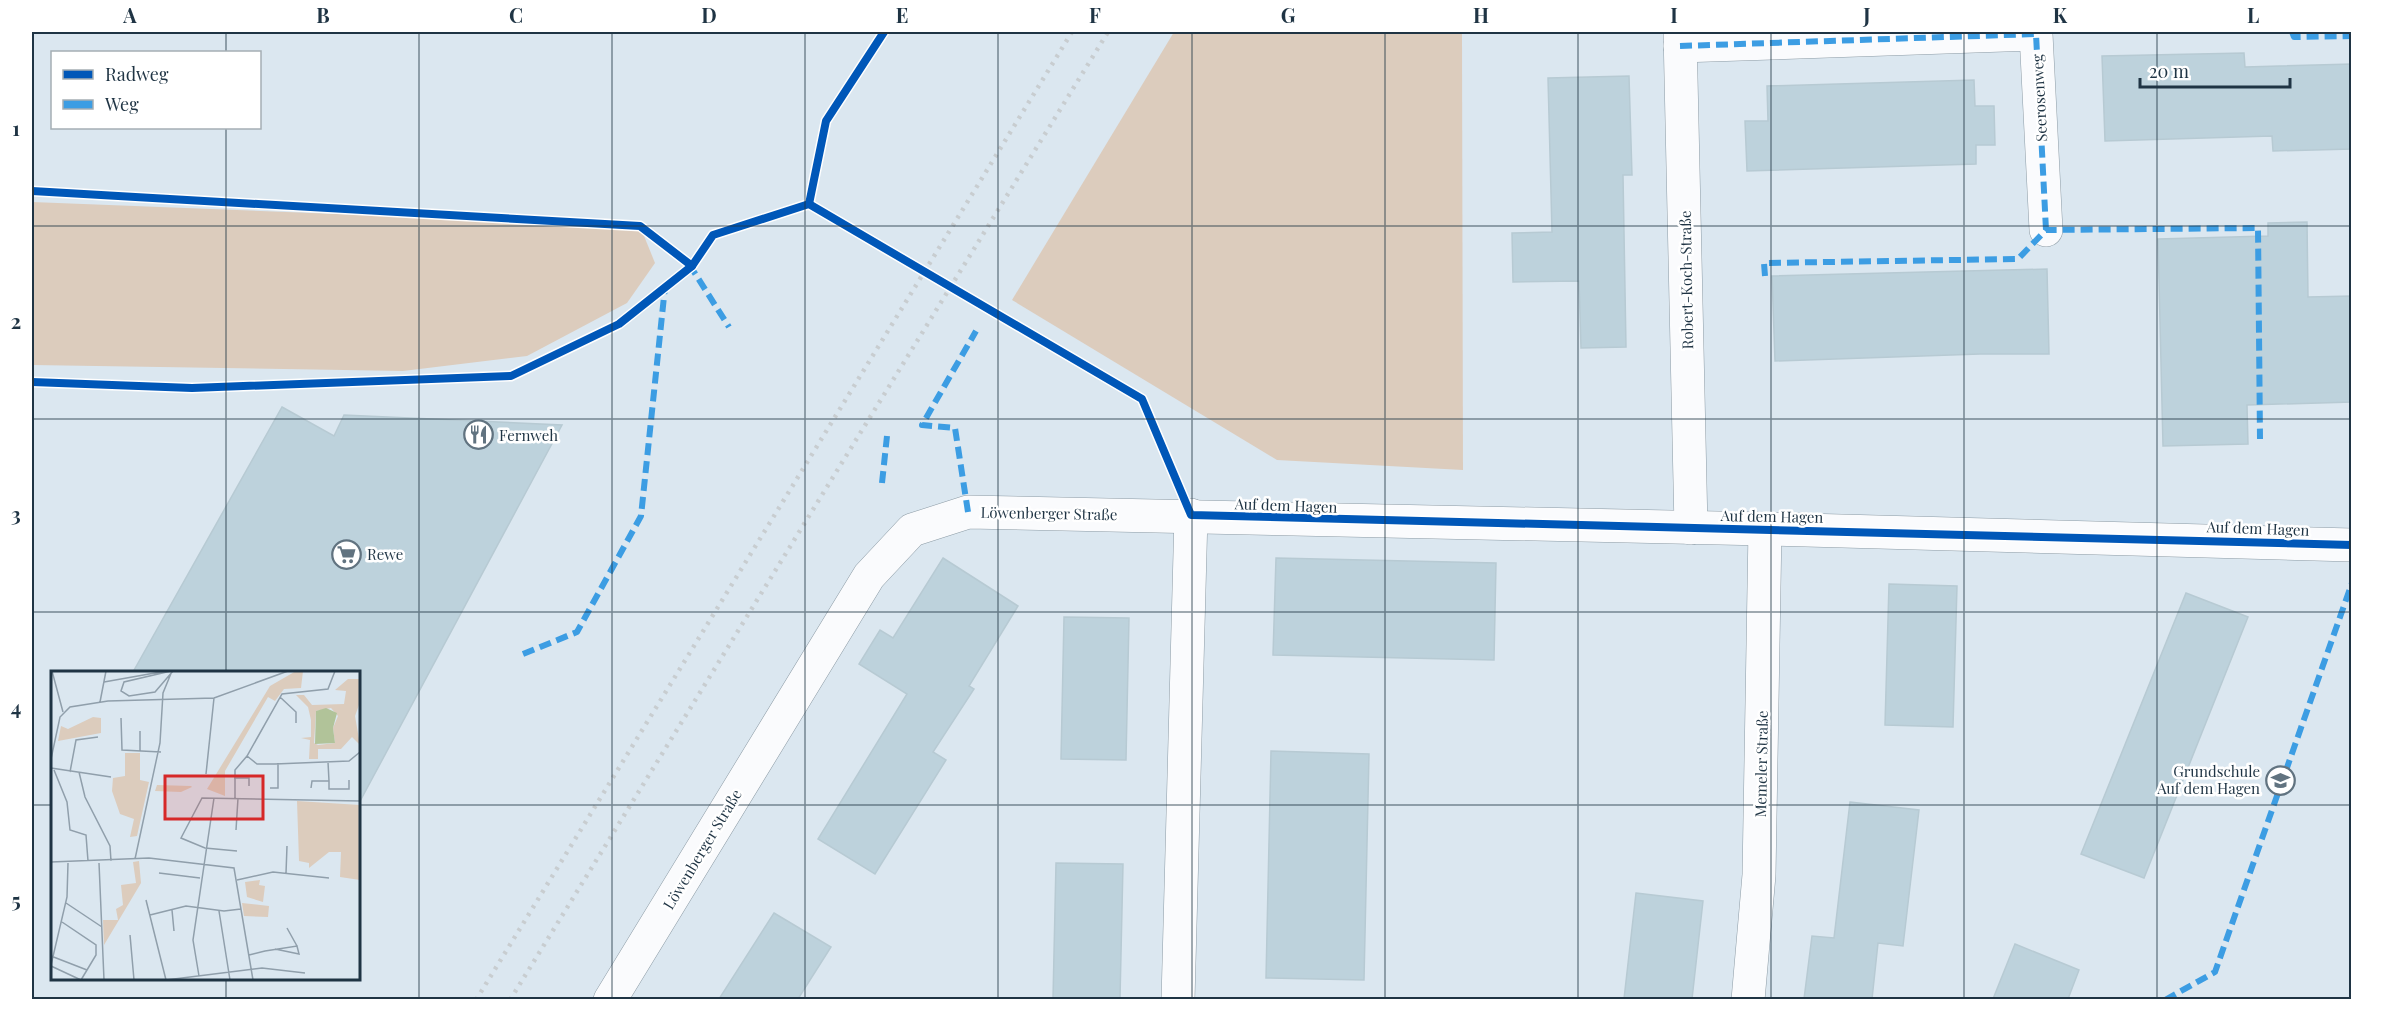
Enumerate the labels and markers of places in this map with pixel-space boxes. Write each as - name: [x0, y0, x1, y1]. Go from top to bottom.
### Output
- restaurant icon: Fernweh: [462, 419, 494, 451]
- place label: Fernweh: [499, 425, 558, 445]
- supermarket icon: Rewe: [330, 538, 362, 570]
- place label: Rewe: [367, 544, 403, 564]
- place label: Grundschule Auf dem Hagen: [2156, 761, 2260, 798]
- school or university icon: Grundschule Auf dem Hagen: [2265, 764, 2297, 796]

